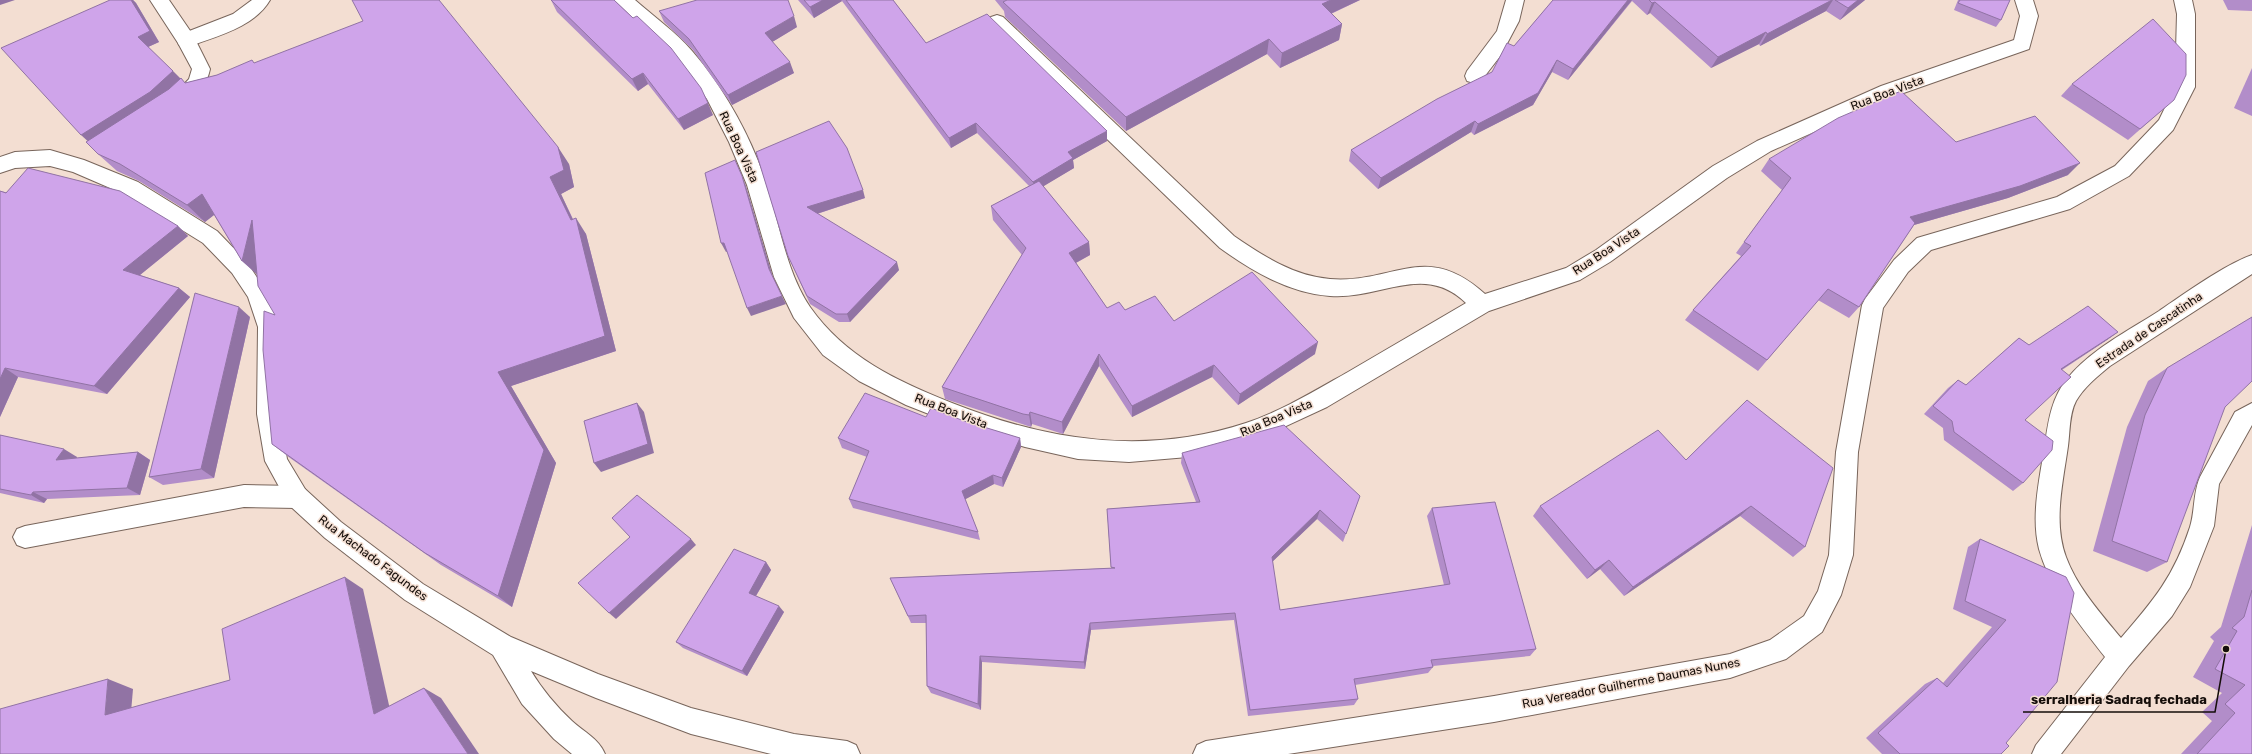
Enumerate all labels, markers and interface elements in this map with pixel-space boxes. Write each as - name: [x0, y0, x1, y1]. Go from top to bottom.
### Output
- street label: Rua Boa Vista: [1849, 73, 1925, 113]
- street label: Rua Boa Vista: [716, 109, 762, 185]
- street label: Rua Boa Vista: [1570, 224, 1642, 278]
- street label: Estrada de Cascatinha: [2093, 289, 2205, 371]
- street label: Rua Boa Vista: [913, 391, 989, 431]
- street label: Rua Boa Vista: [1238, 397, 1314, 439]
- street label: Rua Machado Fagundes: [316, 512, 430, 604]
- street label: Rua Vereador Guilherme Daumas Nunes: [1521, 655, 1741, 711]
- callout: serralheria Sadraq fechada: [2023, 687, 2215, 712]
- text: serralheria Sadraq fechada: [2031, 692, 2207, 707]

